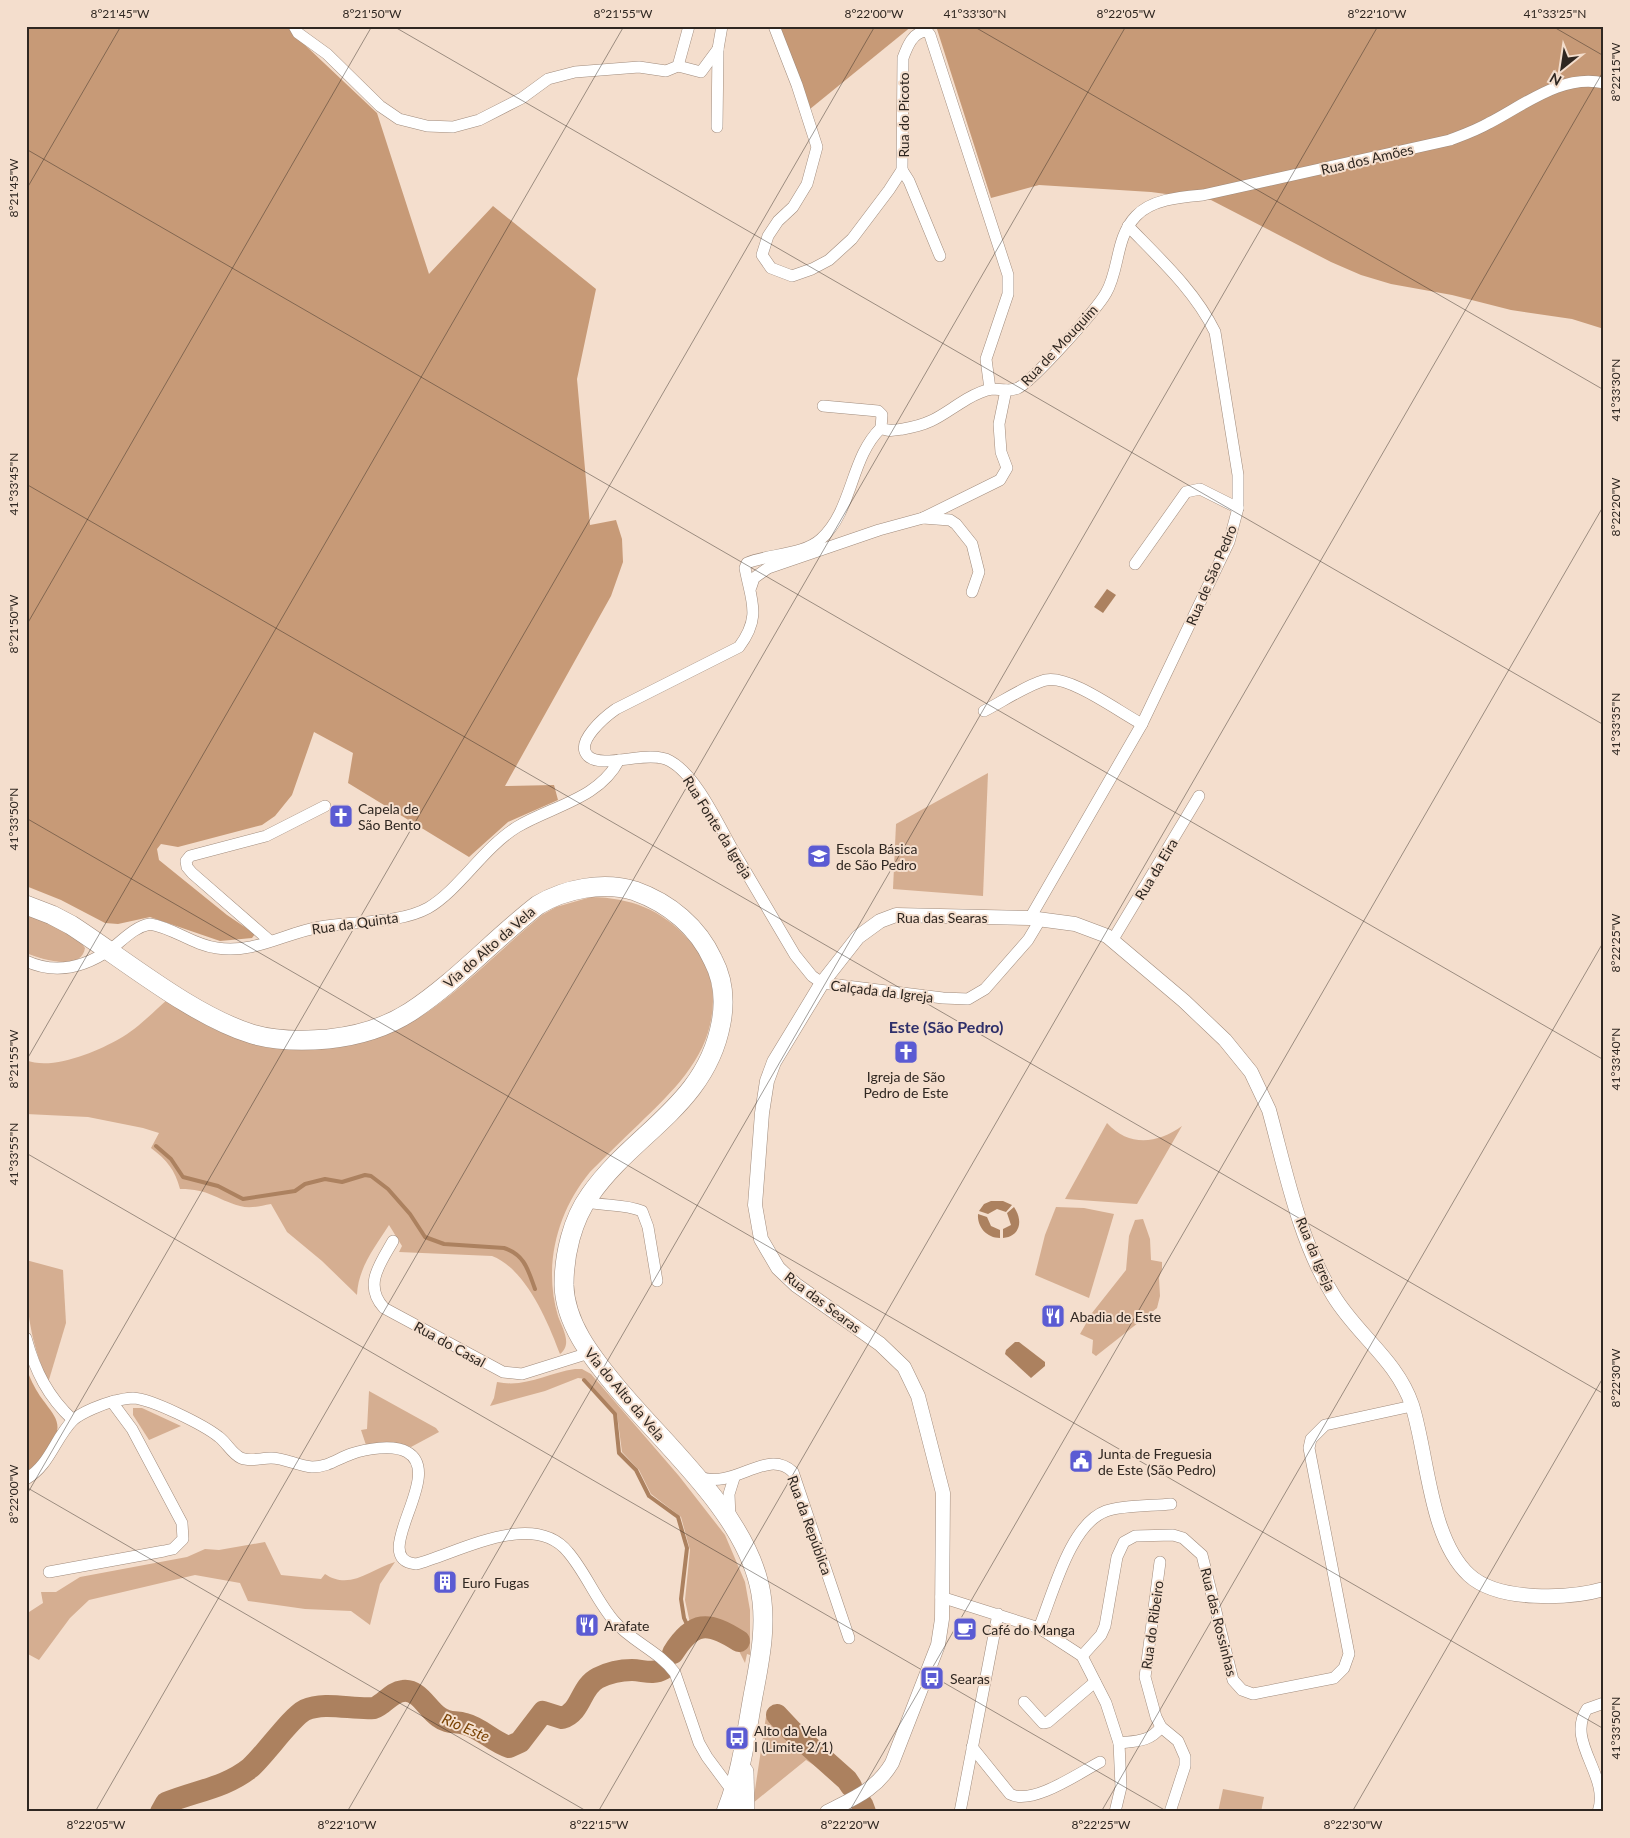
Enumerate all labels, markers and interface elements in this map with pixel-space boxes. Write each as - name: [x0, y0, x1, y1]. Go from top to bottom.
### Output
- text: 8°21'45"W: [90, 6, 150, 21]
- text: 8°21'50"W: [342, 6, 402, 21]
- text: 8°21'55"W: [593, 6, 653, 21]
- text: 8°22'00"W: [844, 6, 904, 21]
- text: 41°33'30"N: [944, 6, 1006, 21]
- text: 8°22'05"W: [1096, 6, 1156, 21]
- text: 8°22'10"W: [1347, 6, 1407, 21]
- text: 41°33'25"N: [1524, 6, 1586, 21]
- north arrow: [1538, 42, 1588, 92]
- text: 8°22'15"W: [1608, 42, 1623, 102]
- text: N: [1546, 70, 1564, 90]
- street label: Rua do Picoto: [895, 72, 912, 158]
- street label: Rua dos Amões: [1319, 140, 1415, 178]
- text: 8°21'45"W: [6, 158, 21, 218]
- street label: Rua de Mouquim: [1017, 301, 1101, 389]
- text: 41°33'30"N: [1608, 359, 1623, 421]
- text: 41°33'45"N: [6, 453, 21, 515]
- text: 8°22'20"W: [1608, 477, 1623, 537]
- street label: Rua de São Pedro: [1182, 522, 1240, 628]
- text: 8°21'50"W: [6, 594, 21, 654]
- text: 41°33'35"N: [1608, 693, 1623, 755]
- street label: Rua Fonte da Igreja: [680, 773, 756, 881]
- text: 41°33'50"N: [6, 788, 21, 850]
- place label: Capela de São Bento: [358, 800, 421, 833]
- church icon: Capela de São Bento: [328, 803, 354, 829]
- street label: Rua da Eira: [1131, 835, 1181, 903]
- place label: Escola Básica de São Pedro: [836, 840, 917, 873]
- school or university icon: Escola Básica de São Pedro: [806, 843, 832, 869]
- street label: Via do Alto da Vela: [440, 903, 538, 991]
- street label: Rua da Quinta: [311, 909, 399, 937]
- street label: Rua das Searas: [896, 909, 988, 926]
- text: 8°22'25"W: [1608, 913, 1623, 973]
- street label: Calçada da Igreja: [830, 976, 934, 1006]
- district label: Este (São Pedro): [889, 1017, 1003, 1036]
- text: 41°33'40"N: [1608, 1028, 1623, 1090]
- text: 8°21'55"W: [6, 1029, 21, 1089]
- church icon: Igreja de São Pedro de Este: [893, 1039, 919, 1065]
- place label: Igreja de São Pedro de Este: [864, 1068, 948, 1101]
- text: 41°33'55"N: [6, 1123, 21, 1185]
- street label: Rua da Igreja: [1293, 1214, 1339, 1294]
- street label: Rua das Searas: [781, 1268, 865, 1336]
- restaurant icon: Abadia de Este: [1040, 1303, 1066, 1329]
- place label: Abadia de Este: [1070, 1308, 1161, 1325]
- street label: Rua do Casal: [411, 1317, 489, 1371]
- street label: Via do Alto da Vela: [581, 1344, 669, 1444]
- text: 8°22'30"W: [1608, 1348, 1623, 1408]
- place label: Junta de Freguesia de Este (São Pedro): [1098, 1445, 1216, 1478]
- public building icon: Junta de Freguesia de Este (São Pedro): [1068, 1448, 1094, 1474]
- text: 8°22'00"W: [6, 1464, 21, 1524]
- street label: Rua da República: [784, 1473, 836, 1577]
- street label: Rua das Rossinhas: [1197, 1566, 1241, 1678]
- building icon: Euro Fugas: [432, 1569, 458, 1595]
- place label: Euro Fugas: [462, 1574, 529, 1591]
- street label: Rua do Ribeiro: [1137, 1579, 1167, 1671]
- restaurant icon: Arafate: [574, 1612, 600, 1638]
- cafe icon: Café do Manga: [952, 1616, 978, 1642]
- place label: Arafate: [604, 1617, 649, 1634]
- place label: Café do Manga: [982, 1621, 1075, 1638]
- bus stop icon: Searas: [919, 1665, 945, 1691]
- place label: Searas: [950, 1670, 990, 1687]
- text: 41°33'50"N: [1608, 1697, 1623, 1759]
- water label: Rio Este: [440, 1709, 492, 1745]
- place label: Alto da Vela I (Limite 2/1): [754, 1722, 833, 1755]
- bus stop icon: Alto da Vela I (Limite 2/1): [724, 1725, 750, 1751]
- text: 8°22'05"W: [66, 1817, 126, 1832]
- text: 8°22'10"W: [317, 1817, 377, 1832]
- text: 8°22'15"W: [569, 1817, 629, 1832]
- text: 8°22'20"W: [820, 1817, 880, 1832]
- text: 8°22'25"W: [1071, 1817, 1131, 1832]
- text: 8°22'30"W: [1323, 1817, 1383, 1832]

